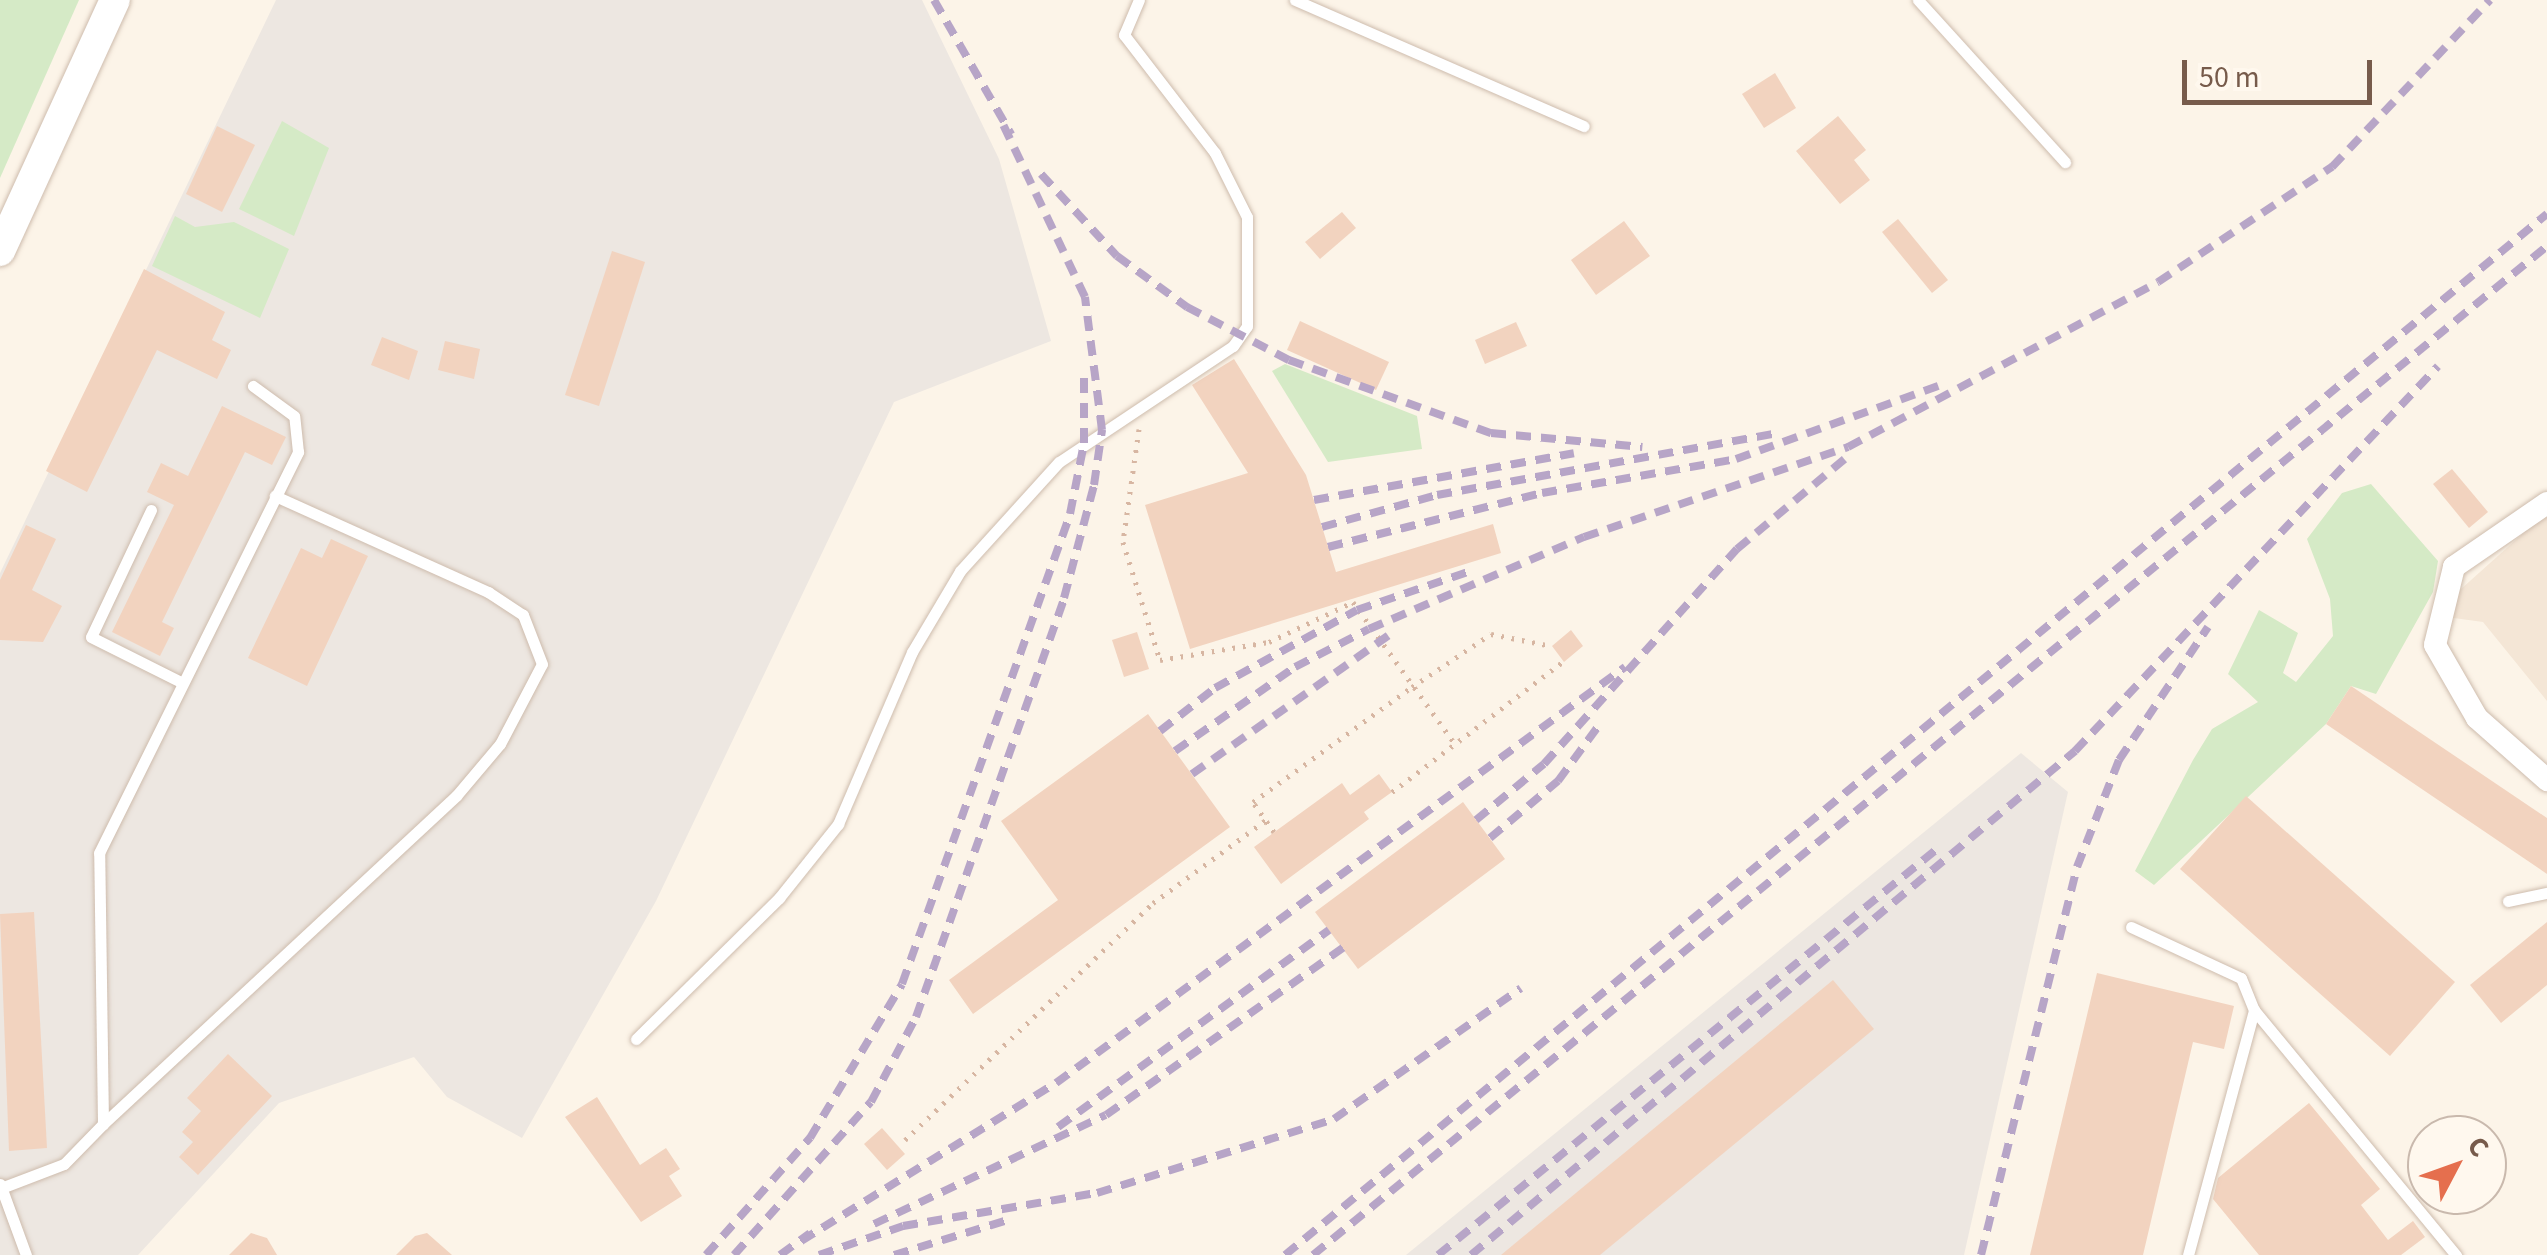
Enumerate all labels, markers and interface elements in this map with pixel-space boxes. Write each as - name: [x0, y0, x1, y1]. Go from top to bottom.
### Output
- scale bar: [2187, 40, 2377, 102]
- text: 50 m: [2199, 56, 2260, 99]
- north arrow: [2407, 1115, 2507, 1215]
- text: С: [2458, 1127, 2499, 1166]

